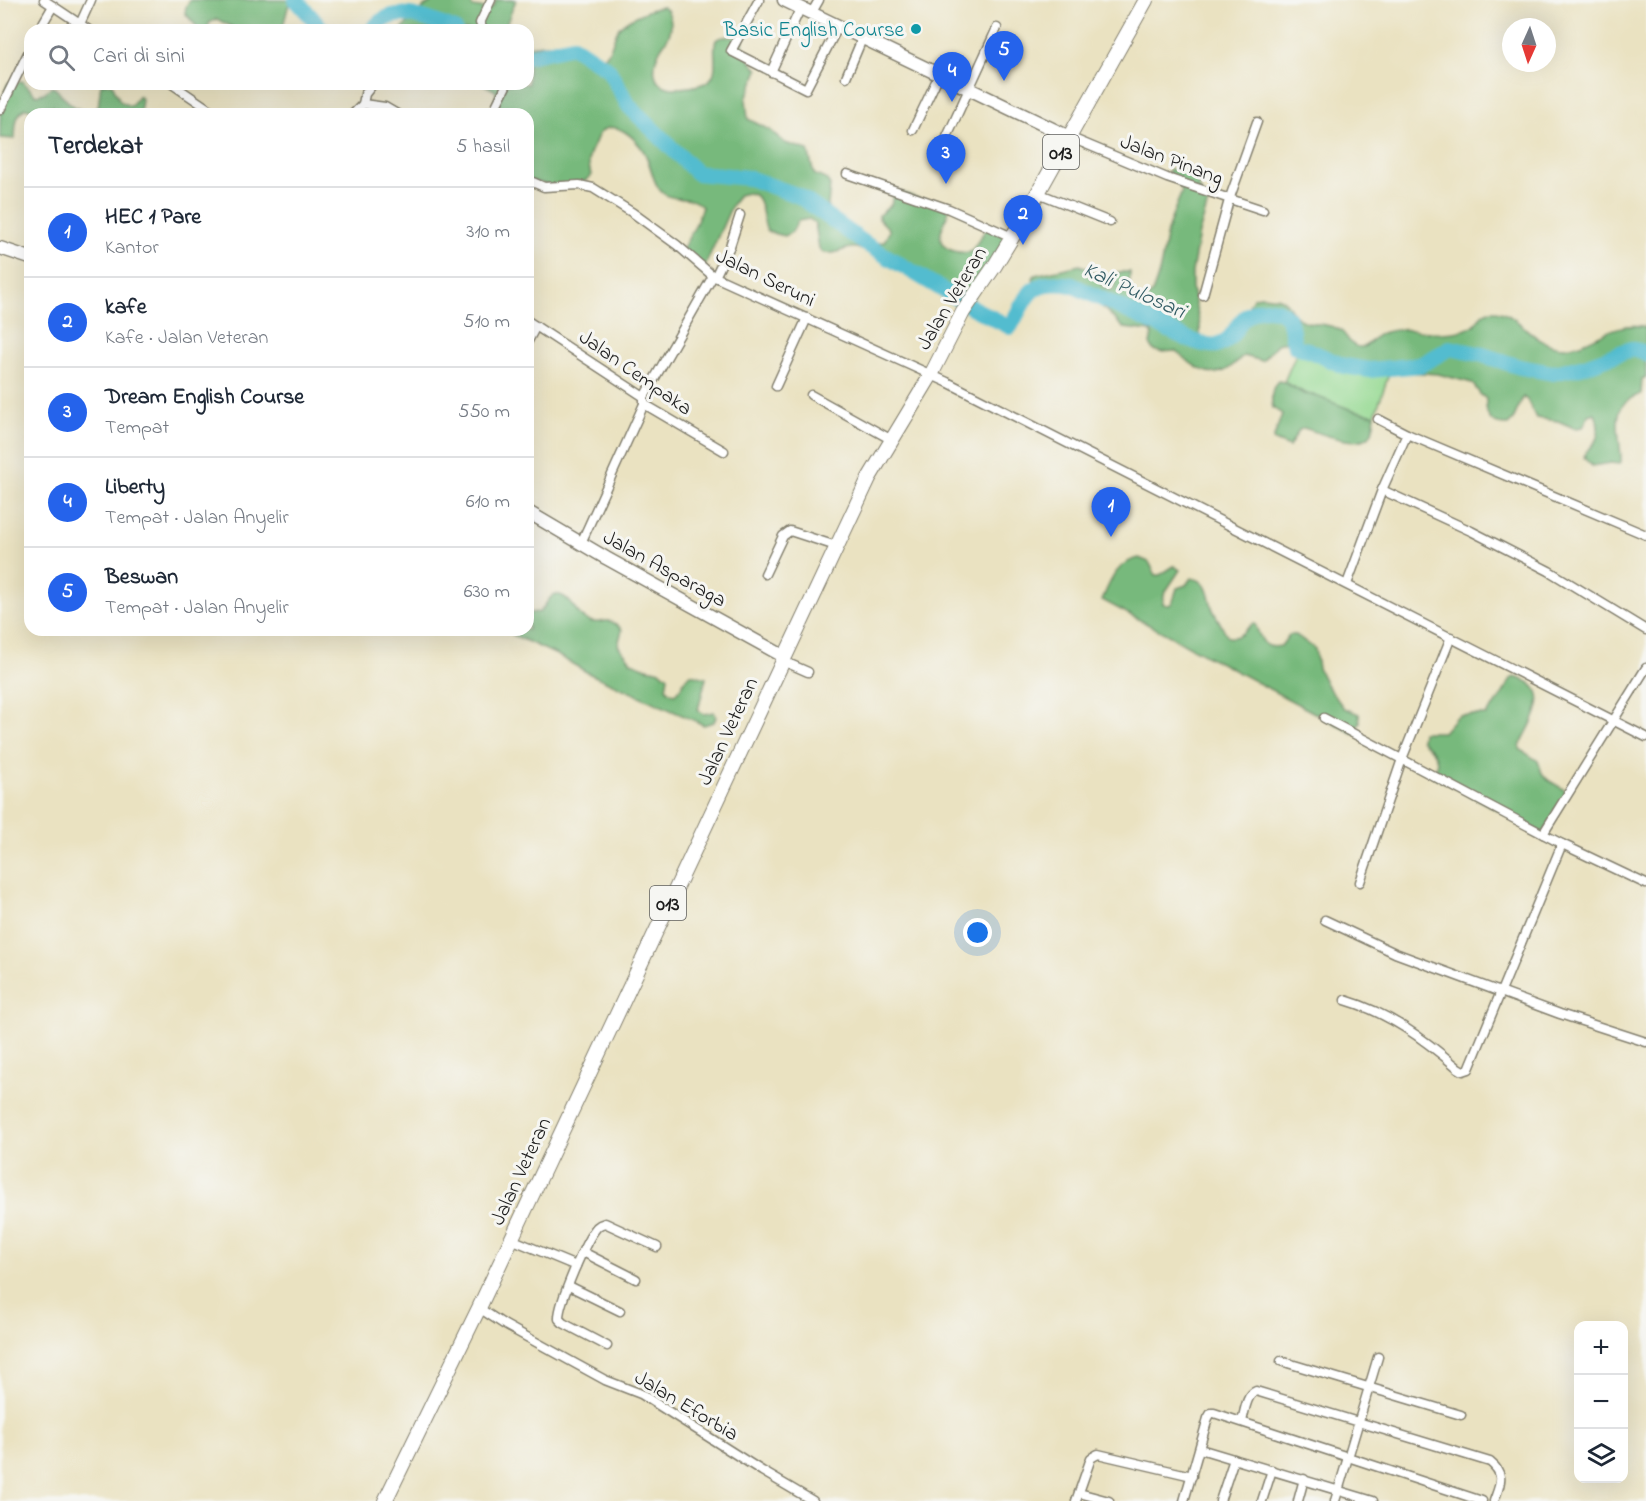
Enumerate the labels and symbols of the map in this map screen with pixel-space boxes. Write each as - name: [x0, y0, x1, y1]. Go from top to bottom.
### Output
- place label: Basic English Course: [723, 16, 905, 48]
- north arrow: [1502, 18, 1556, 72]
- marker: Basic English Course: [909, 22, 923, 36]
- pin: 5: [984, 32, 1024, 81]
- pin: 4: [932, 52, 972, 102]
- street label: Jalan Pinang: [1115, 127, 1227, 196]
- pin: 3: [926, 134, 966, 184]
- road number: 013: [1043, 135, 1079, 169]
- pin: 2: [1004, 196, 1042, 245]
- street label: Jalan Seruni: [710, 242, 820, 316]
- street label: Jalan Veteran: [910, 242, 995, 356]
- water label: Kali Pulosari: [1078, 255, 1192, 329]
- street label: Jalan Cempaka: [572, 323, 698, 424]
- pin: 1: [1092, 488, 1130, 537]
- street label: Jalan Asparaga: [596, 523, 731, 618]
- street label: Jalan Veteran: [691, 673, 767, 791]
- road number: 013: [650, 886, 686, 920]
- your location: [963, 918, 992, 947]
- street label: Jalan Veteran: [484, 1113, 560, 1231]
- street label: Jalan Eforbia: [628, 1364, 744, 1450]

